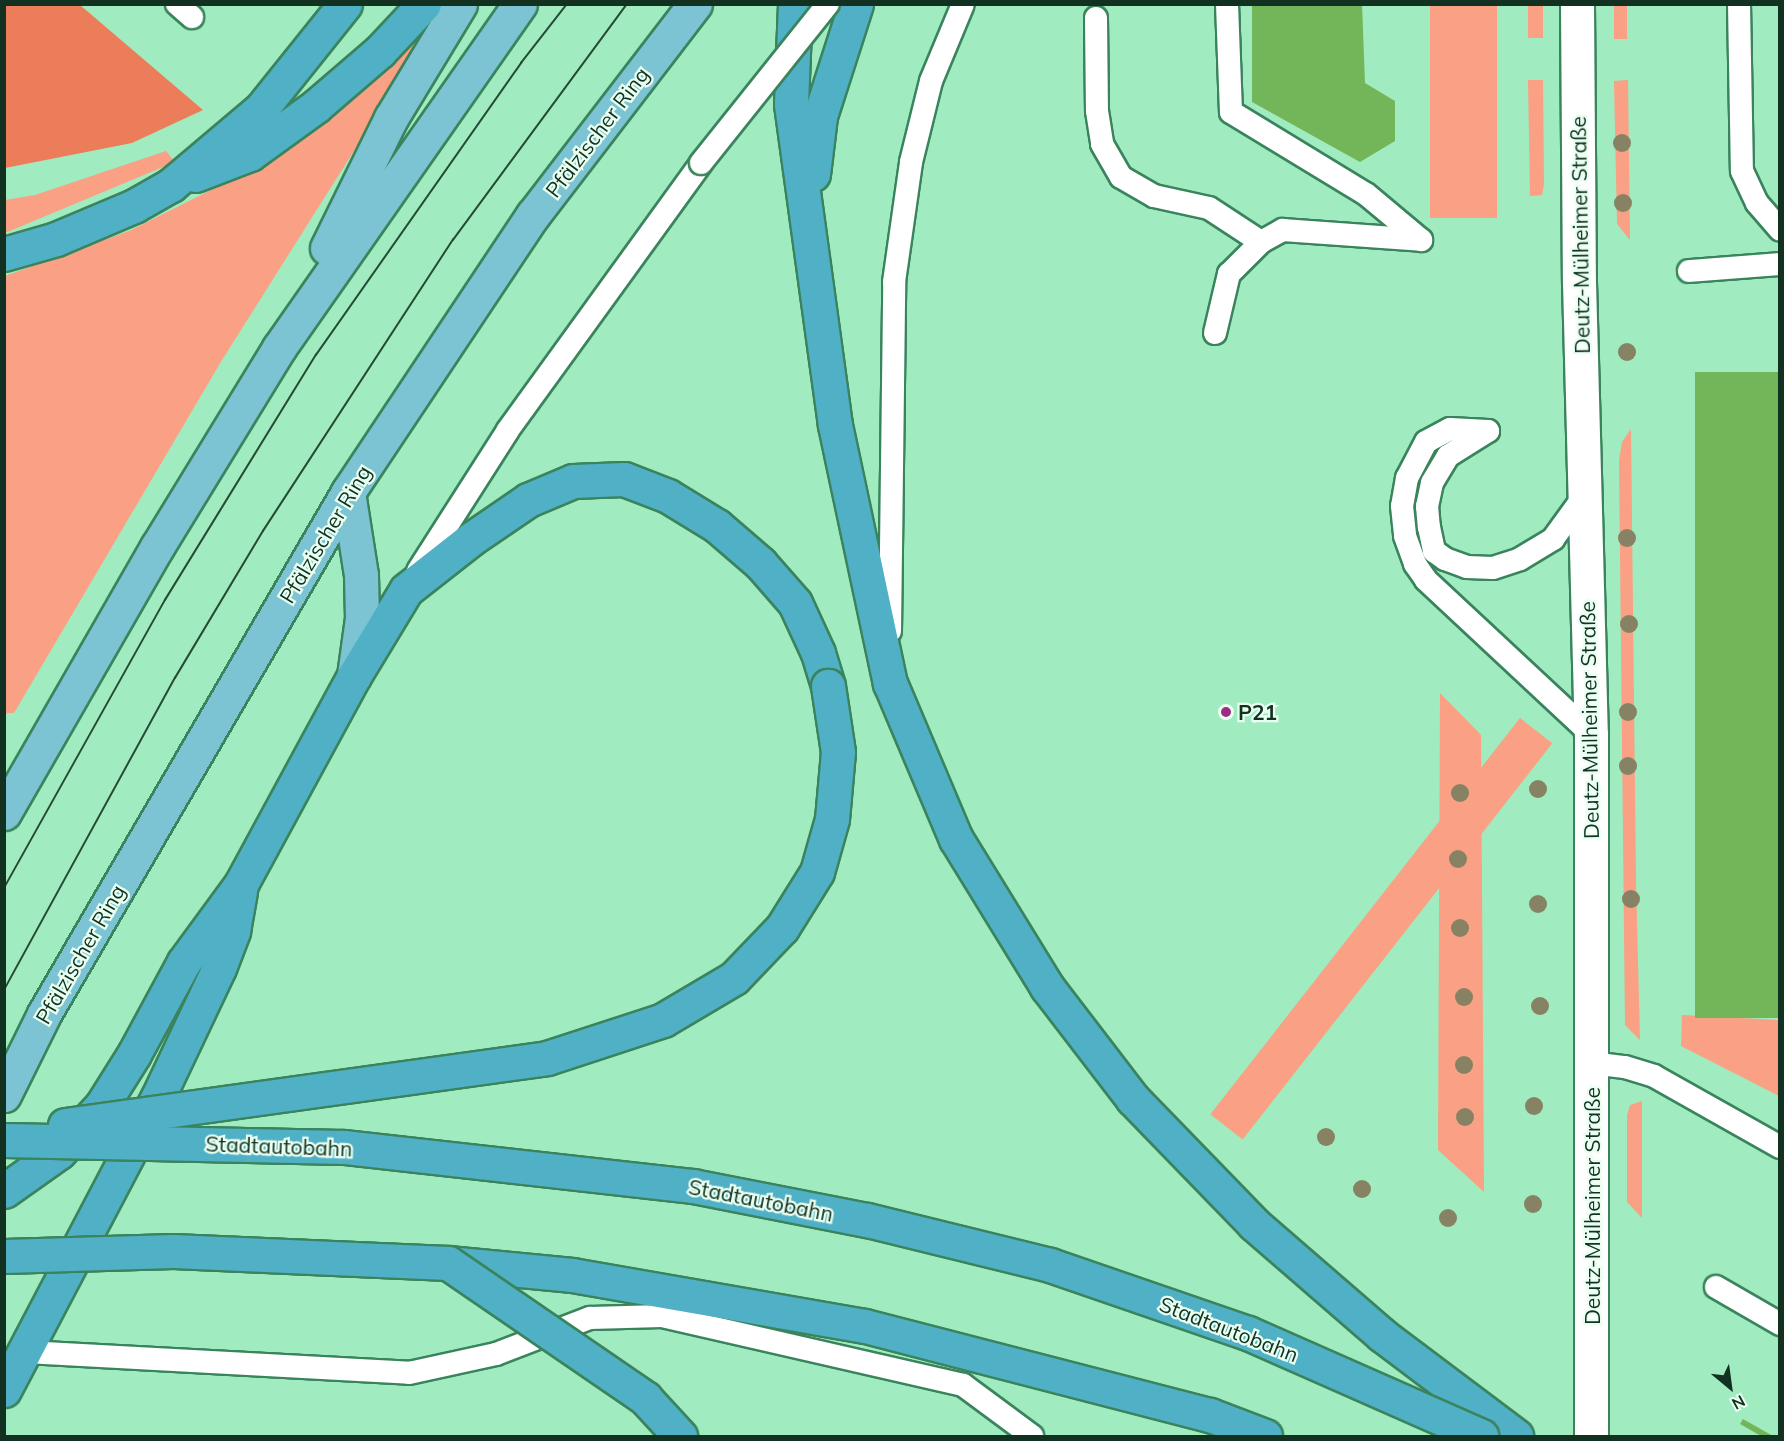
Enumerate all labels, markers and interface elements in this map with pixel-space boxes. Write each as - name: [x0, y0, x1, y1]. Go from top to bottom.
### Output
- street label: Pfälzischer Ring: [540, 62, 654, 202]
- street label: Deutz-Mülheimer Straße: [1565, 116, 1595, 354]
- street label: Pfälzischer Ring: [274, 460, 376, 608]
- street label: Deutz-Mülheimer Straße: [1574, 601, 1604, 839]
- place label: P21: [1238, 699, 1277, 725]
- marker: P21: [1219, 705, 1233, 719]
- street label: Pfälzischer Ring: [30, 880, 130, 1028]
- street label: Deutz-Mülheimer Straße: [1579, 1087, 1605, 1325]
- street label: Stadtautobahn: [205, 1131, 353, 1161]
- street label: Stadtautobahn: [687, 1174, 835, 1226]
- street label: Stadtautobahn: [1156, 1291, 1302, 1367]
- north arrow: [1700, 1357, 1760, 1417]
- text: N: [1729, 1391, 1749, 1414]

